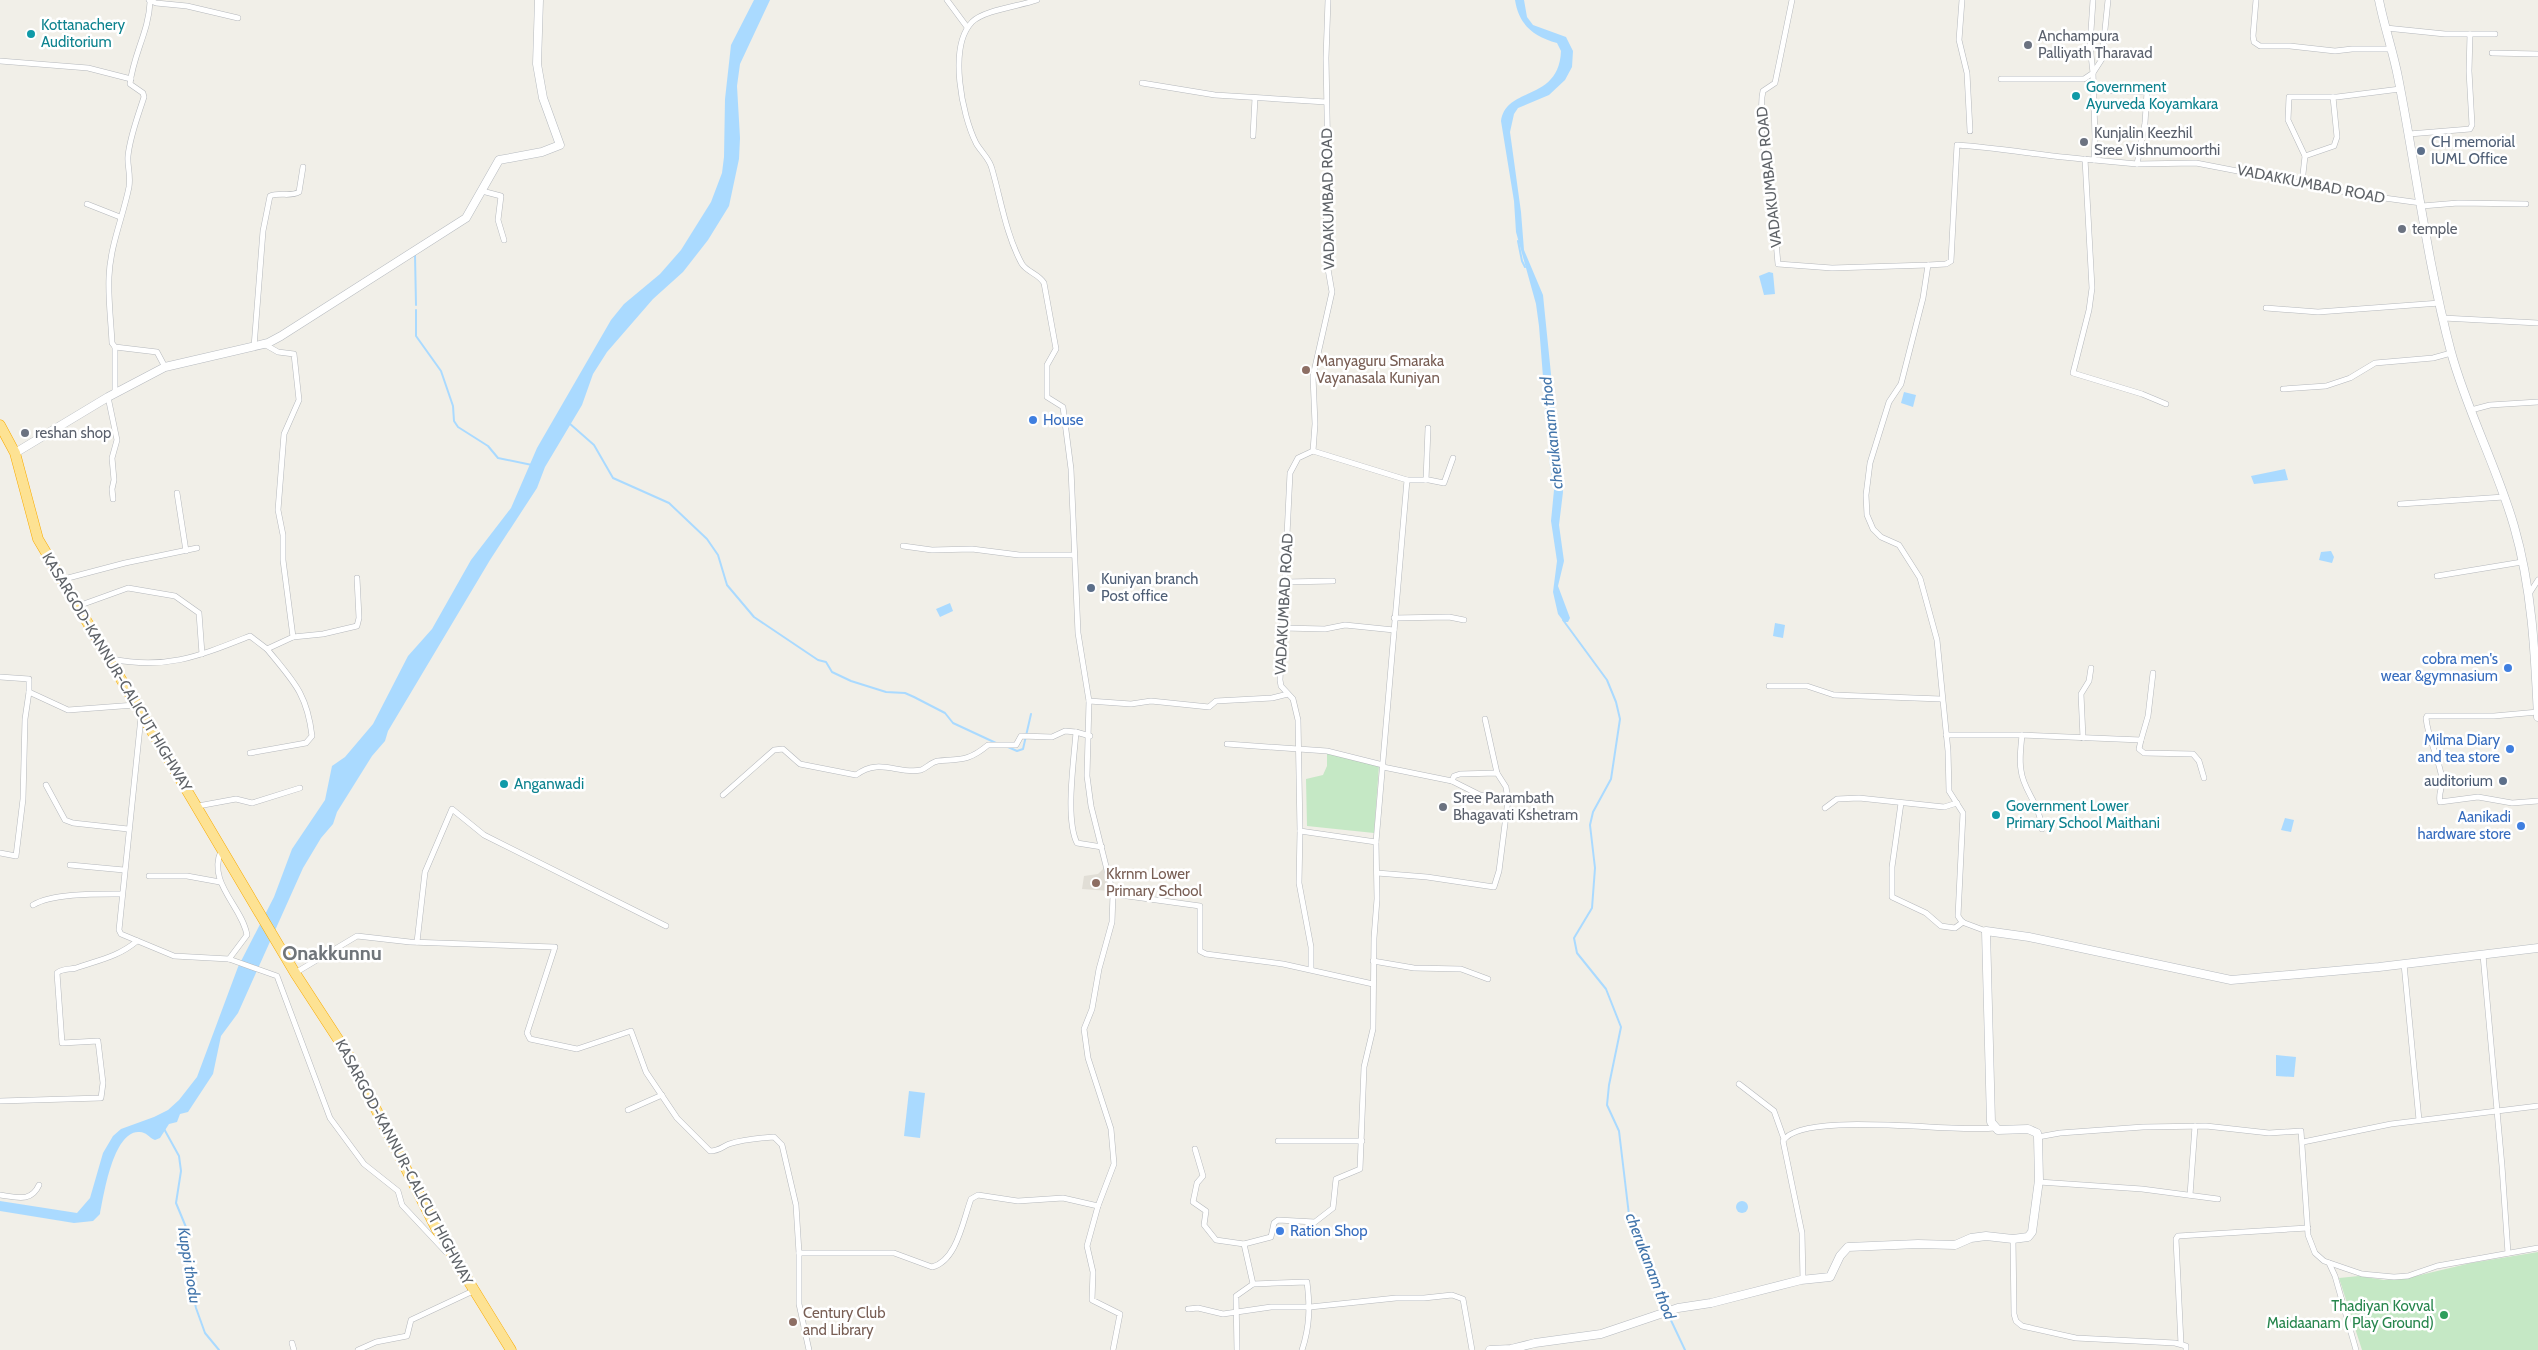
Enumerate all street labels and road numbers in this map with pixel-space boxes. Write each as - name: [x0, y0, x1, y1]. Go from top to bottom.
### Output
- street label: VADAKUMBAD ROAD: [1753, 105, 1785, 249]
- street label: VADAKUMBAD ROAD: [1318, 128, 1338, 270]
- street label: VADAKKUMBAD ROAD: [2235, 161, 2387, 207]
- street label: VADAKUMBAD ROAD: [1271, 533, 1297, 675]
- street label: KASARGOD-KANNUR-CALICUT HIGHWAY: [38, 549, 196, 795]
- street label: KASARGOD-KANNUR-CALICUT HIGHWAY: [331, 1036, 477, 1288]

